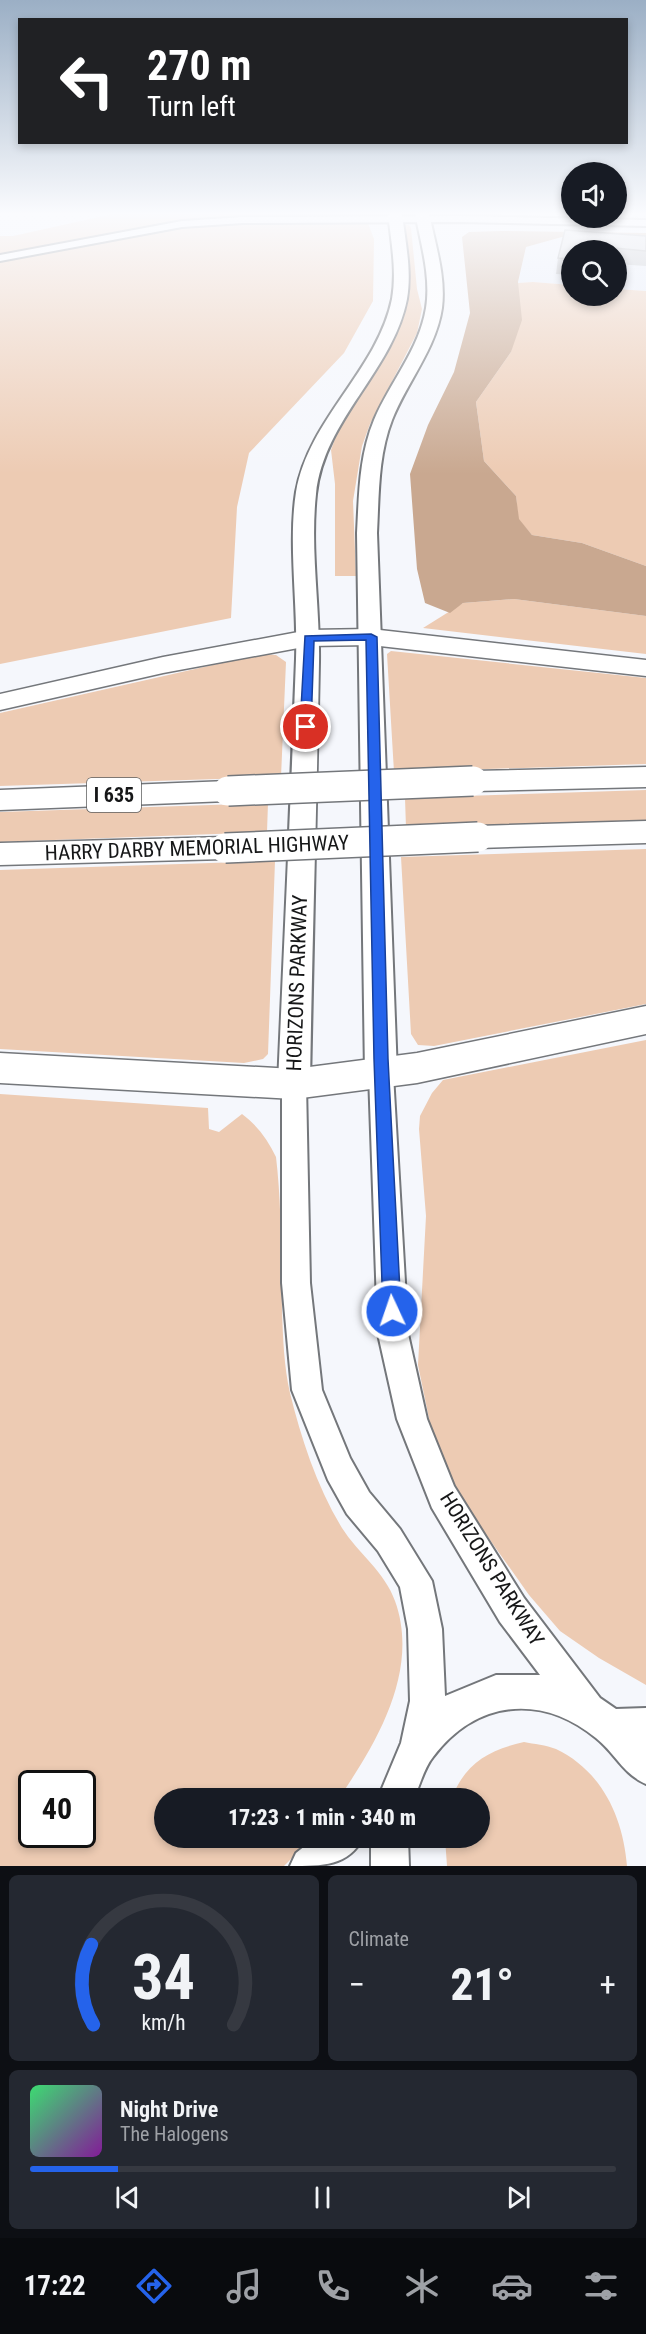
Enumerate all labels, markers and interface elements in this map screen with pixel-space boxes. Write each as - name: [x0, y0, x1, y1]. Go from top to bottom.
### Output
- text: 270 m: [147, 41, 252, 90]
- icon: left: [48, 42, 126, 120]
- text: Turn left: [147, 91, 236, 123]
- map controls: [561, 162, 627, 306]
- button: sound: [561, 162, 627, 228]
- button: search: [561, 240, 627, 306]
- pin: [280, 701, 331, 752]
- icon: arrive: [289, 710, 322, 743]
- road number: I 635: [87, 778, 141, 812]
- street label: HARRY DARBY MEMORIAL HIGHWAY: [44, 831, 350, 865]
- street label: HORIZONS PARKWAY: [282, 894, 312, 1072]
- position arrow: [360, 1279, 424, 1343]
- street label: HORIZONS PARKWAY: [435, 1488, 549, 1650]
- speed limit sign: 40: [18, 1770, 96, 1848]
- text: 17:23 · 1 min · 340 m: [228, 1805, 416, 1830]
- text: Climate: [349, 1927, 409, 1951]
- text: 34: [132, 1941, 195, 2014]
- text: 21°: [451, 1958, 514, 2011]
- text: −: [349, 1965, 365, 2004]
- text: +: [600, 1965, 616, 2004]
- text: km/h: [142, 2010, 186, 2035]
- text: Night Drive: [120, 2097, 218, 2122]
- text: The Halogens: [120, 2122, 229, 2146]
- icon: previous: [111, 2181, 144, 2214]
- icon: pause: [306, 2181, 339, 2214]
- icon: next: [502, 2181, 535, 2214]
- icon: directions: [133, 2265, 175, 2307]
- icon: music: [223, 2265, 265, 2307]
- icon: phone: [312, 2265, 354, 2307]
- icon: climate: [401, 2265, 443, 2307]
- icon: car: [491, 2265, 533, 2307]
- icon: filters: [580, 2265, 622, 2307]
- text: 17:22: [24, 2270, 86, 2302]

